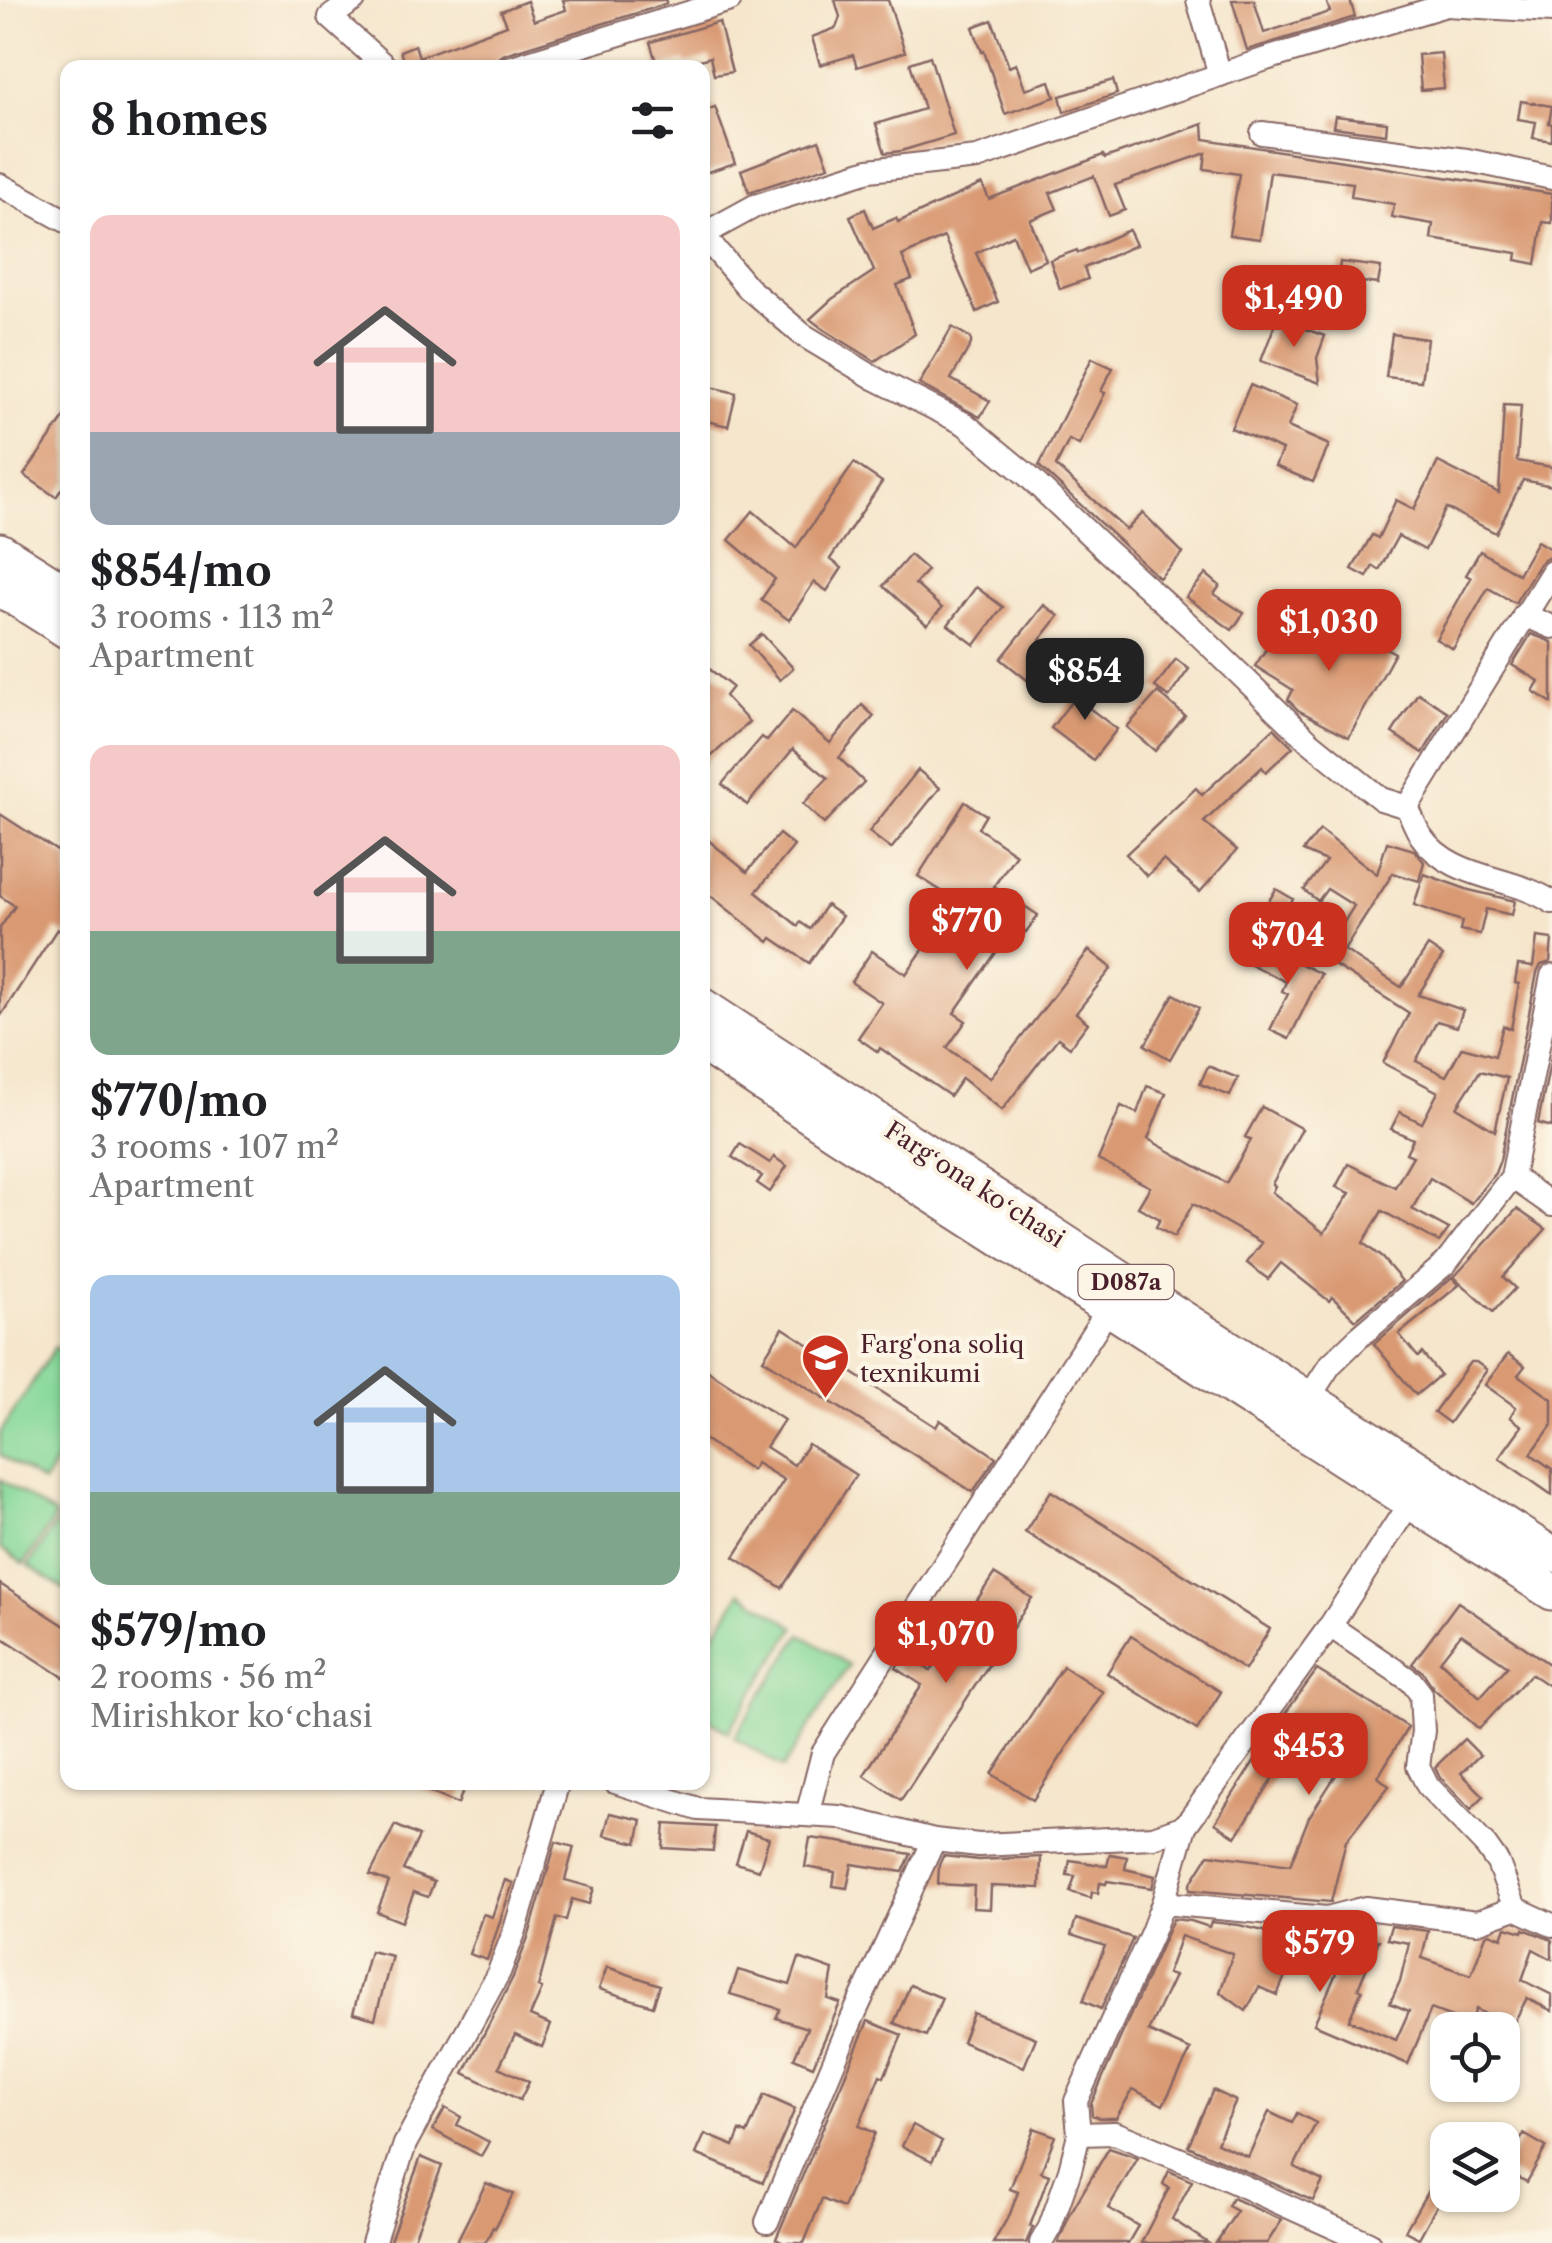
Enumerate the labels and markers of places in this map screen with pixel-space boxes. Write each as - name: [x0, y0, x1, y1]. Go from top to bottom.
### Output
- pin: $1,490: [1213, 265, 1375, 350]
- pin: $1,030: [1248, 589, 1410, 674]
- pin: $854: [1026, 638, 1144, 723]
- pin: $770: [908, 888, 1026, 973]
- pin: $704: [1229, 902, 1347, 987]
- place label: Farg'ona soliq texnikumi: [860, 1329, 1024, 1389]
- school or university icon: Farg'ona soliq texnikumi: [799, 1332, 851, 1400]
- pin: $1,070: [865, 1601, 1027, 1686]
- pin: $453: [1250, 1713, 1368, 1798]
- pin: $579: [1261, 1910, 1379, 1995]

